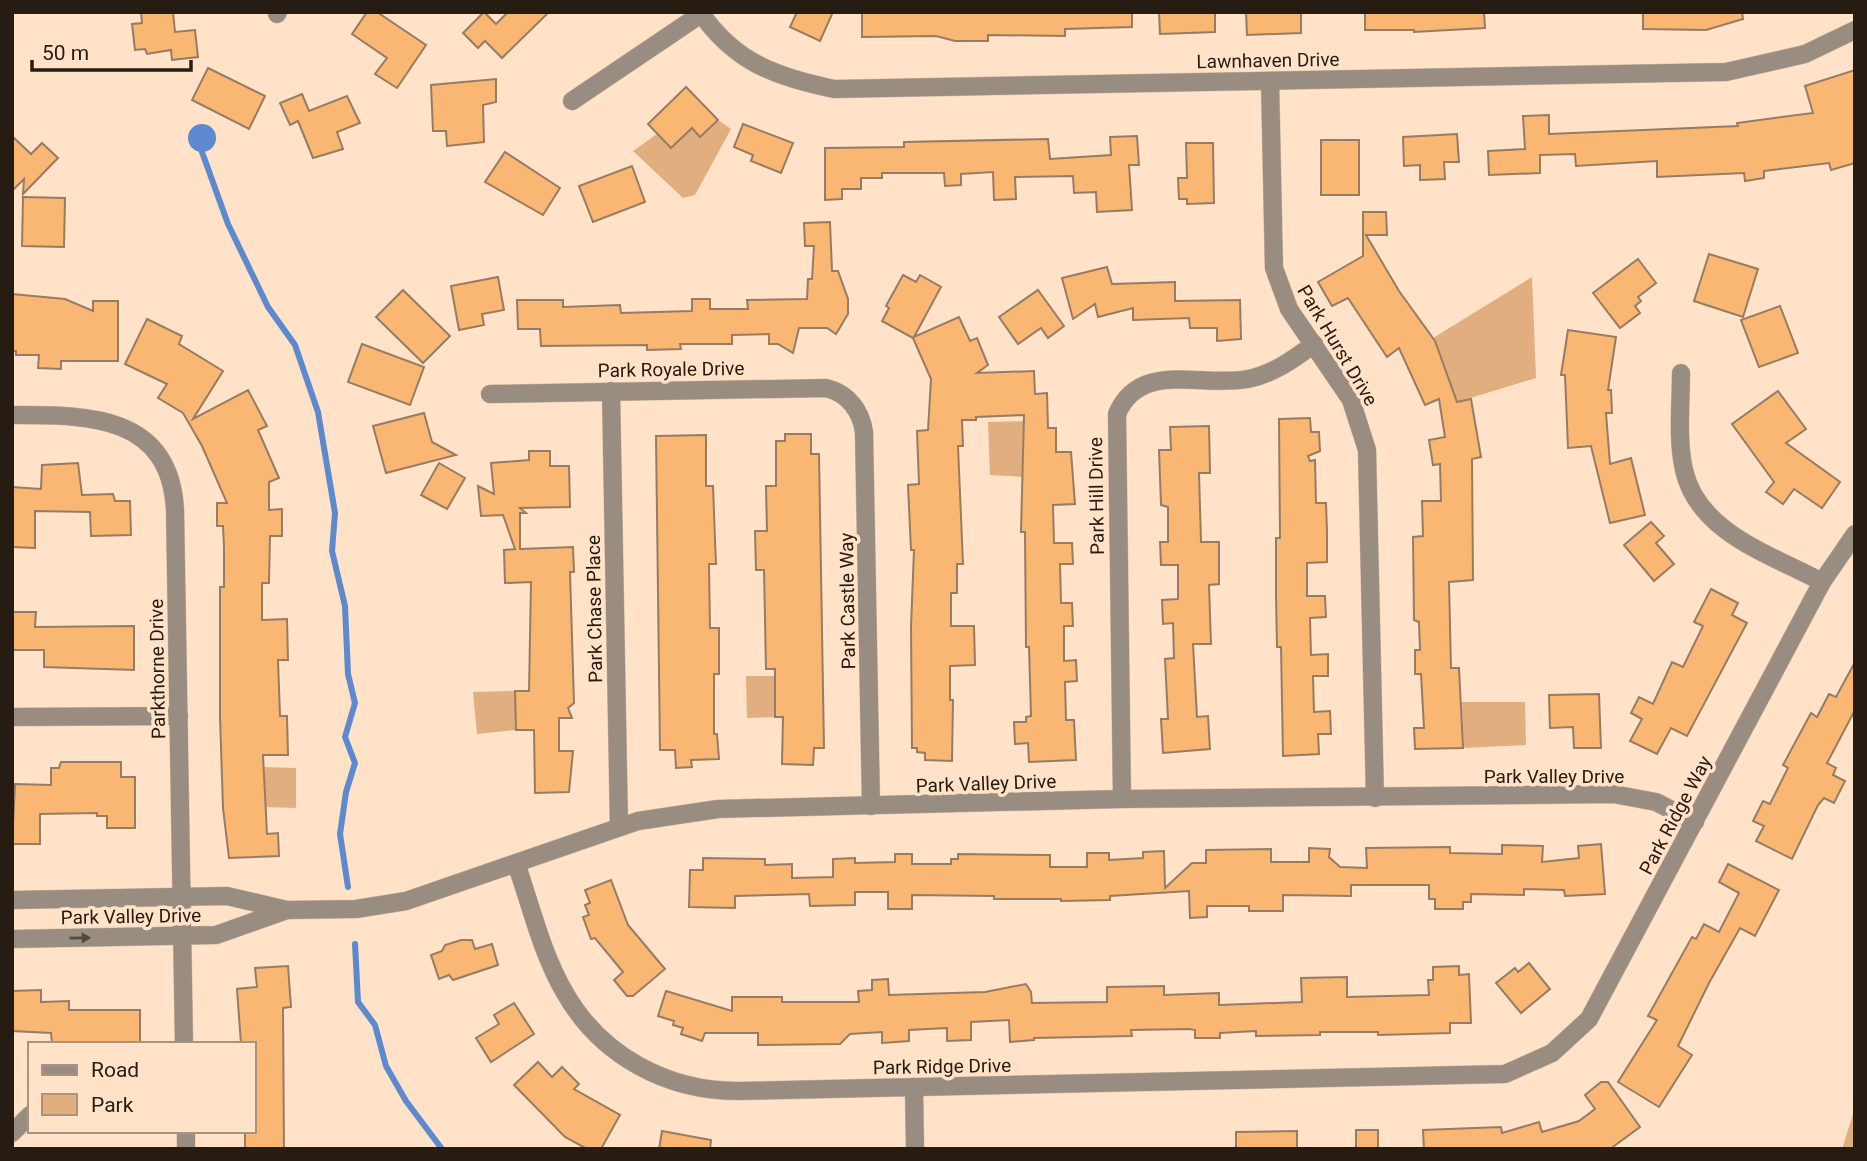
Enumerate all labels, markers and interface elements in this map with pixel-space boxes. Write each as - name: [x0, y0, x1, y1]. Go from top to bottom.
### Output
- scale bar: [32, 28, 191, 72]
- text: 50 m: [42, 41, 89, 65]
- street label: Lawnhaven Drive: [1196, 48, 1340, 73]
- street label: Park Hurst Drive: [1292, 281, 1383, 410]
- street label: Park Royale Drive: [597, 357, 745, 382]
- street label: Park Hill Drive: [1084, 437, 1109, 555]
- street label: Park Castle Way: [835, 532, 860, 670]
- street label: Park Chase Place: [582, 535, 607, 683]
- street label: Parkthorne Drive: [145, 599, 170, 739]
- street label: Park Ridge Way: [1634, 752, 1716, 879]
- street label: Park Valley Drive: [1484, 765, 1624, 788]
- street label: Park Valley Drive: [915, 770, 1057, 797]
- street label: Park Valley Drive: [61, 904, 201, 929]
- one-way arrow: [70, 932, 92, 943]
- legend: [28, 1042, 256, 1133]
- street label: Park Ridge Drive: [873, 1054, 1011, 1079]
- text: Road: [91, 1058, 139, 1082]
- text: Park: [91, 1093, 134, 1117]

